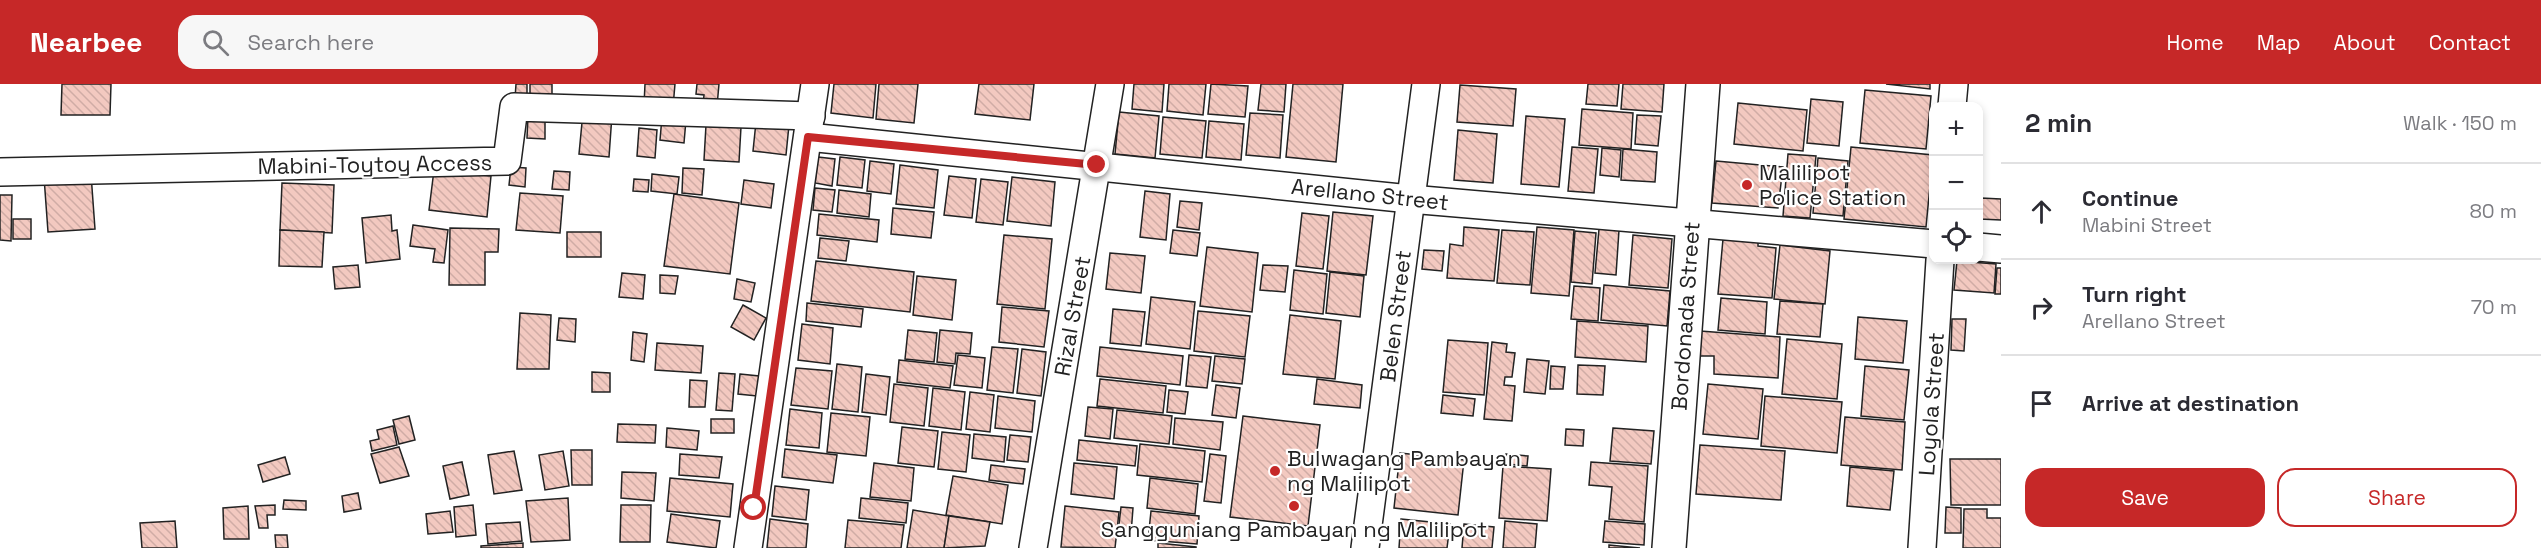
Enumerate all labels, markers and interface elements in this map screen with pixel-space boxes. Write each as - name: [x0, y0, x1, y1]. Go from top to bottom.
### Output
- search box: [178, 15, 598, 69]
- text: Nearbee: [30, 24, 142, 60]
- icon: search: [199, 26, 232, 59]
- text: Search here: [247, 28, 374, 56]
- text: Home: [2166, 29, 2224, 56]
- text: Map: [2257, 29, 2301, 56]
- text: About: [2334, 29, 2396, 56]
- text: Contact: [2429, 29, 2511, 56]
- map controls: [1929, 102, 1983, 264]
- button: +: [1929, 102, 1983, 156]
- text: 2 min: [2025, 106, 2092, 140]
- text: Walk · 150 m: [2403, 110, 2517, 136]
- street label: Mabini-Toytoy Access: [257, 148, 493, 180]
- route end: [1083, 151, 1109, 177]
- button: −: [1929, 156, 1983, 210]
- place label: Malilipot Police Station: [1759, 158, 1906, 211]
- street label: Arellano Street: [1290, 172, 1450, 216]
- marker: Malilipot Police Station: [1740, 178, 1754, 192]
- text: Continue: [2082, 184, 2178, 212]
- icon: ahead: [2025, 195, 2058, 228]
- text: 80 m: [2469, 198, 2517, 224]
- button: locate: [1929, 210, 1983, 264]
- text: Mabini Street: [2082, 212, 2212, 238]
- street label: Bordonada Street: [1664, 221, 1706, 411]
- street label: Belen Street: [1373, 249, 1417, 383]
- street label: Rizal Street: [1048, 254, 1096, 378]
- text: Turn right: [2082, 280, 2187, 308]
- icon: right: [2025, 291, 2058, 324]
- text: 70 m: [2471, 294, 2517, 320]
- text: Arellano Street: [2082, 308, 2226, 334]
- street label: Loyola Street: [1912, 331, 1950, 477]
- icon: arrive: [2025, 387, 2058, 420]
- text: Arrive at destination: [2082, 389, 2299, 417]
- place label: Bulwagang Pambayan ng Malilipot: [1287, 444, 1521, 497]
- marker: Bulwagang Pambayan ng Malilipot: [1268, 464, 1282, 478]
- button: Save: [2025, 468, 2265, 527]
- button: Share: [2277, 468, 2517, 527]
- route start: [740, 494, 766, 520]
- marker: Sangguniang Pambayan ng Malilipot: [1287, 499, 1301, 513]
- place label: Sangguniang Pambayan ng Malilipot: [1101, 515, 1487, 543]

